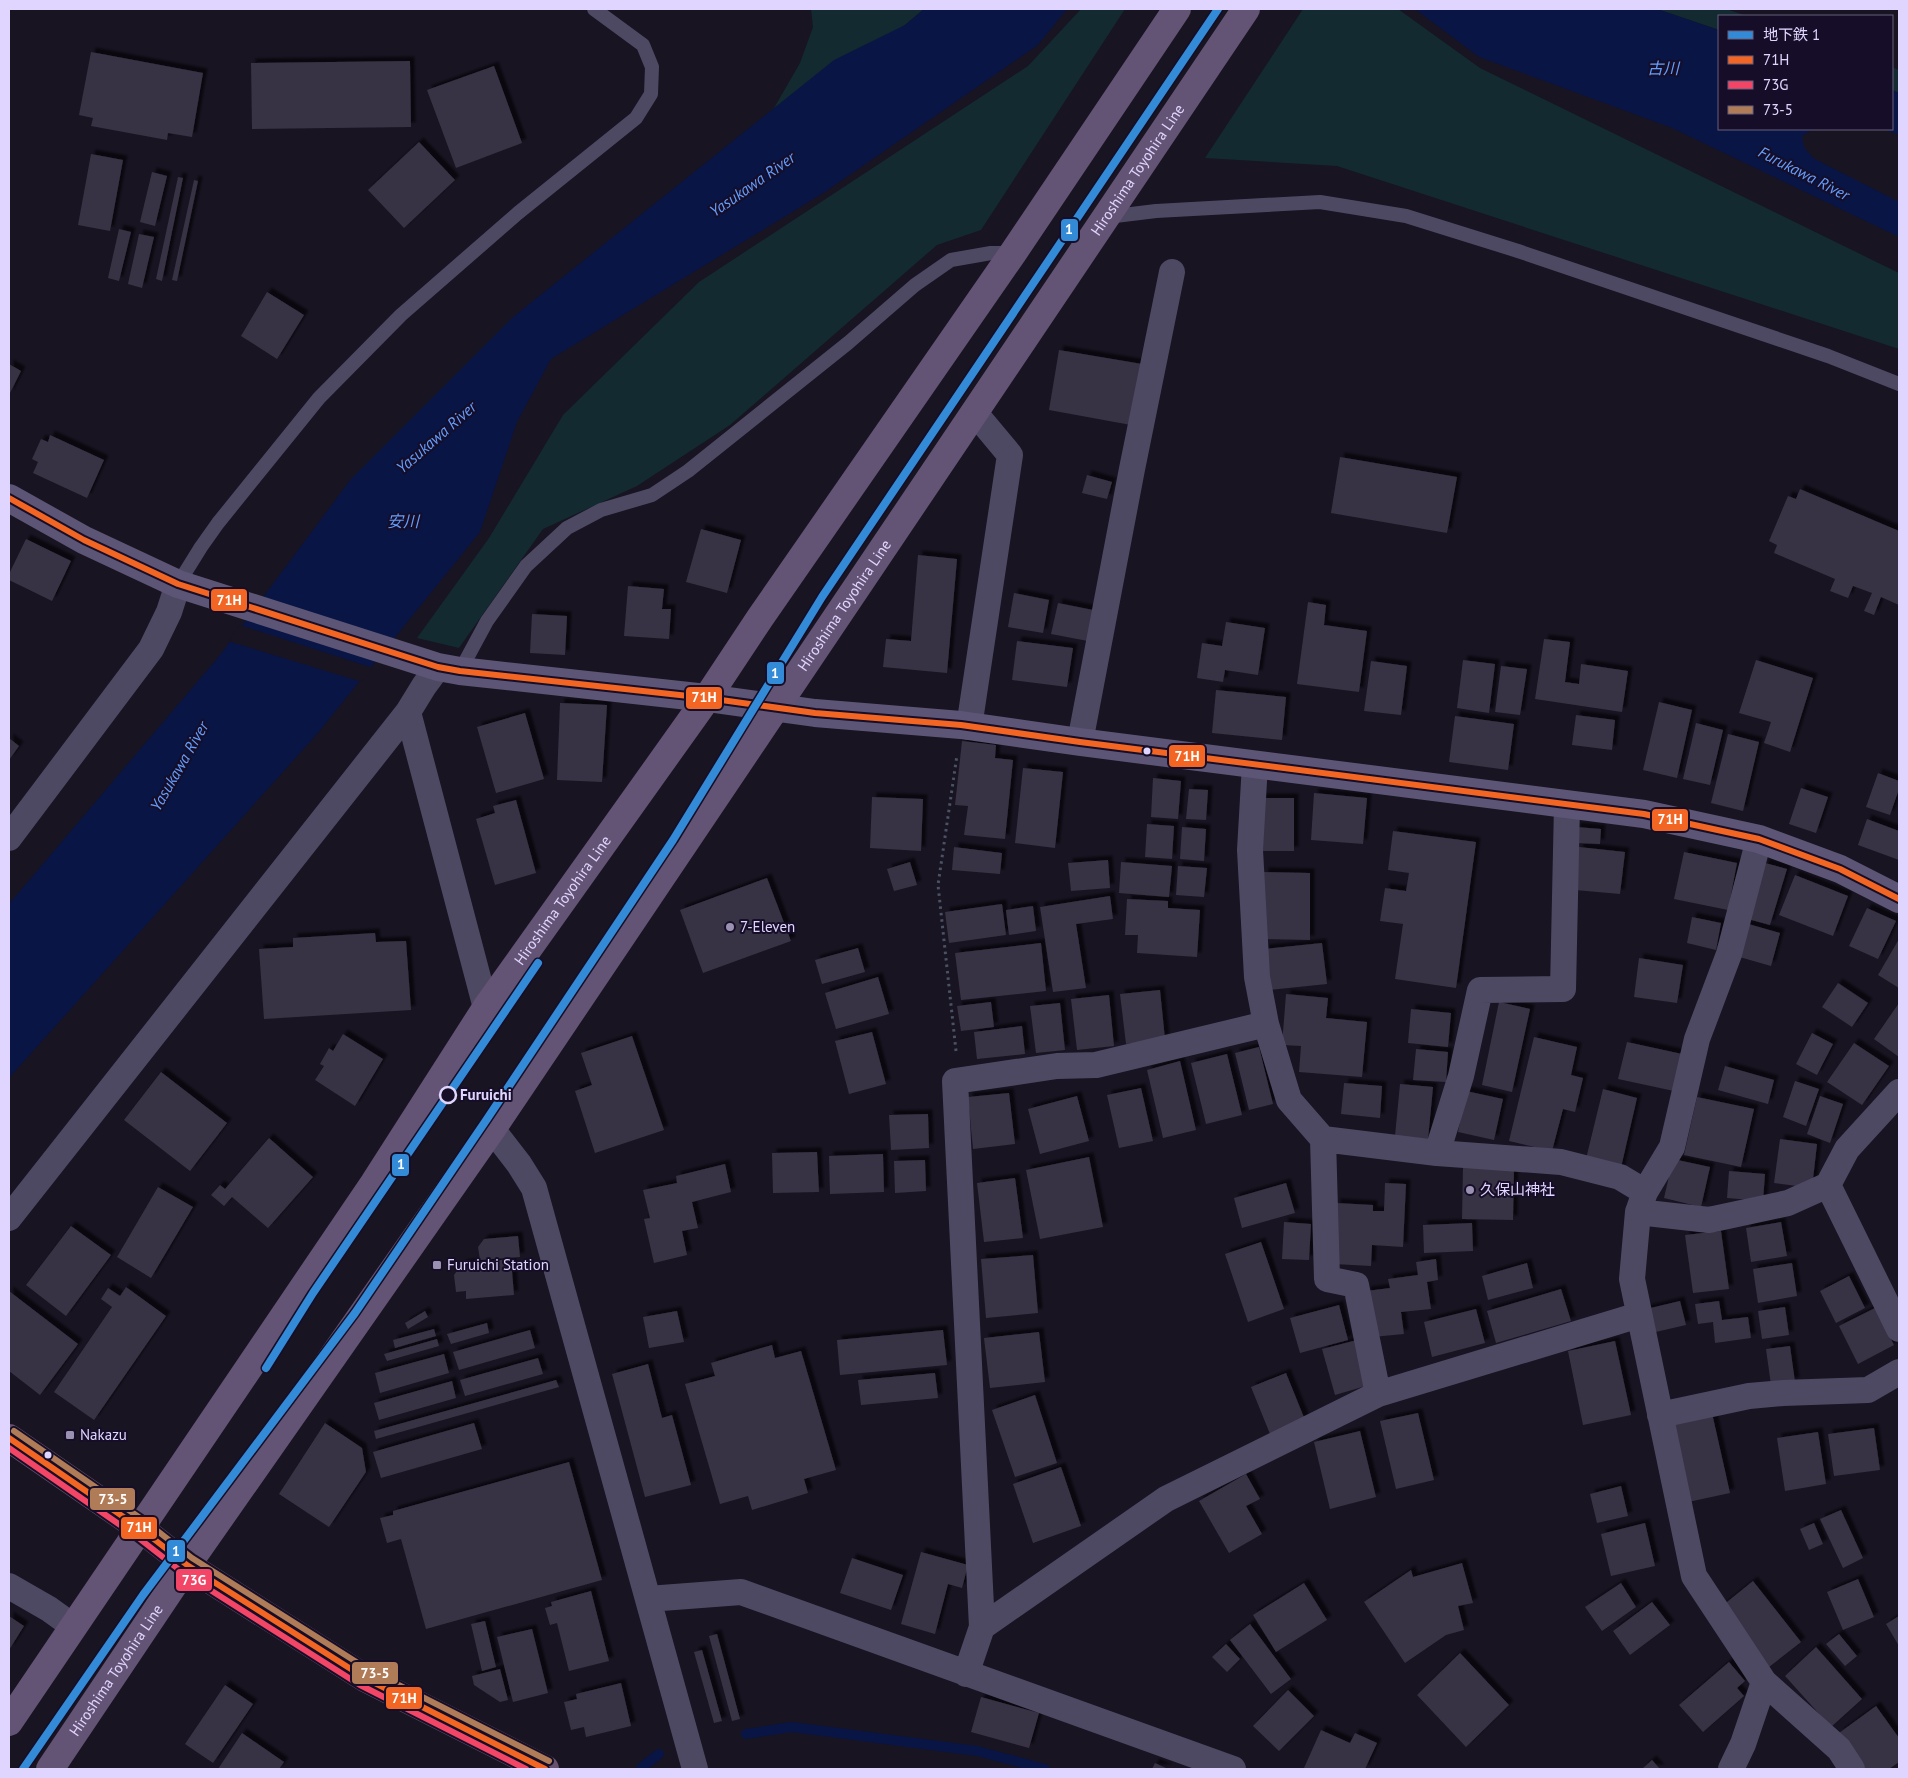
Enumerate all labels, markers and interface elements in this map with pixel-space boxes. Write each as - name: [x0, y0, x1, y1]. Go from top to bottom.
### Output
- legend: [1718, 15, 1893, 130]
- text: 地下鉄 1: [1763, 25, 1820, 44]
- text: 71H: [1763, 50, 1789, 69]
- water label: 古川: [1647, 58, 1681, 78]
- text: 73G: [1763, 75, 1789, 94]
- street label: Hiroshima Toyohira Line: [1086, 100, 1188, 239]
- text: 73-5: [1763, 100, 1793, 119]
- water label: Furukawa River: [1755, 141, 1854, 205]
- water label: Yasukawa River: [705, 146, 800, 221]
- line badge: 1: [1060, 218, 1079, 242]
- text: 1: [1065, 220, 1073, 238]
- water label: Yasukawa River: [392, 396, 482, 477]
- water label: 安川: [387, 511, 421, 531]
- street label: Hiroshima Toyohira Line: [793, 536, 895, 675]
- line badge: 71H: [210, 588, 248, 612]
- text: 71H: [217, 591, 242, 609]
- line badge: 1: [766, 661, 785, 685]
- text: 1: [771, 664, 779, 682]
- line badge: 71H: [685, 686, 723, 710]
- text: 71H: [692, 688, 717, 706]
- water label: Yasukawa River: [145, 716, 213, 814]
- line badge: 71H: [1168, 744, 1206, 768]
- unlabelled marker: [1142, 746, 1152, 756]
- text: 71H: [1175, 747, 1200, 765]
- line badge: 71H: [1651, 808, 1689, 832]
- text: 71H: [1658, 810, 1683, 828]
- street label: Hiroshima Toyohira Line: [510, 832, 615, 968]
- place label: 7-Eleven: [740, 917, 795, 936]
- marker: 7-Eleven: [724, 921, 736, 933]
- place label: Furuichi: [460, 1085, 512, 1104]
- marker: Furuichi: [439, 1086, 457, 1104]
- line badge: 1: [391, 1153, 410, 1177]
- text: 1: [397, 1155, 405, 1173]
- place label: 久保山神社: [1480, 1180, 1555, 1199]
- marker: 久保山神社: [1464, 1184, 1476, 1196]
- place label: Furuichi Station: [447, 1255, 549, 1274]
- marker: Furuichi Station: [431, 1259, 443, 1271]
- place label: Nakazu: [80, 1425, 127, 1444]
- marker: Nakazu: [64, 1429, 76, 1441]
- unlabelled marker: [43, 1450, 53, 1460]
- line badge: 73-5: [89, 1487, 136, 1511]
- text: 73-5: [99, 1490, 127, 1508]
- line badge: 71H: [120, 1516, 158, 1540]
- text: 71H: [127, 1518, 152, 1536]
- line badge: 1: [166, 1539, 186, 1563]
- text: 1: [172, 1542, 180, 1560]
- line badge: 73G: [175, 1568, 213, 1592]
- text: 73G: [182, 1571, 206, 1589]
- street label: Hiroshima Toyohira Line: [65, 1600, 167, 1739]
- line badge: 73-5: [351, 1661, 399, 1685]
- text: 73-5: [361, 1664, 389, 1682]
- line badge: 71H: [385, 1686, 423, 1710]
- text: 71H: [392, 1689, 417, 1707]

